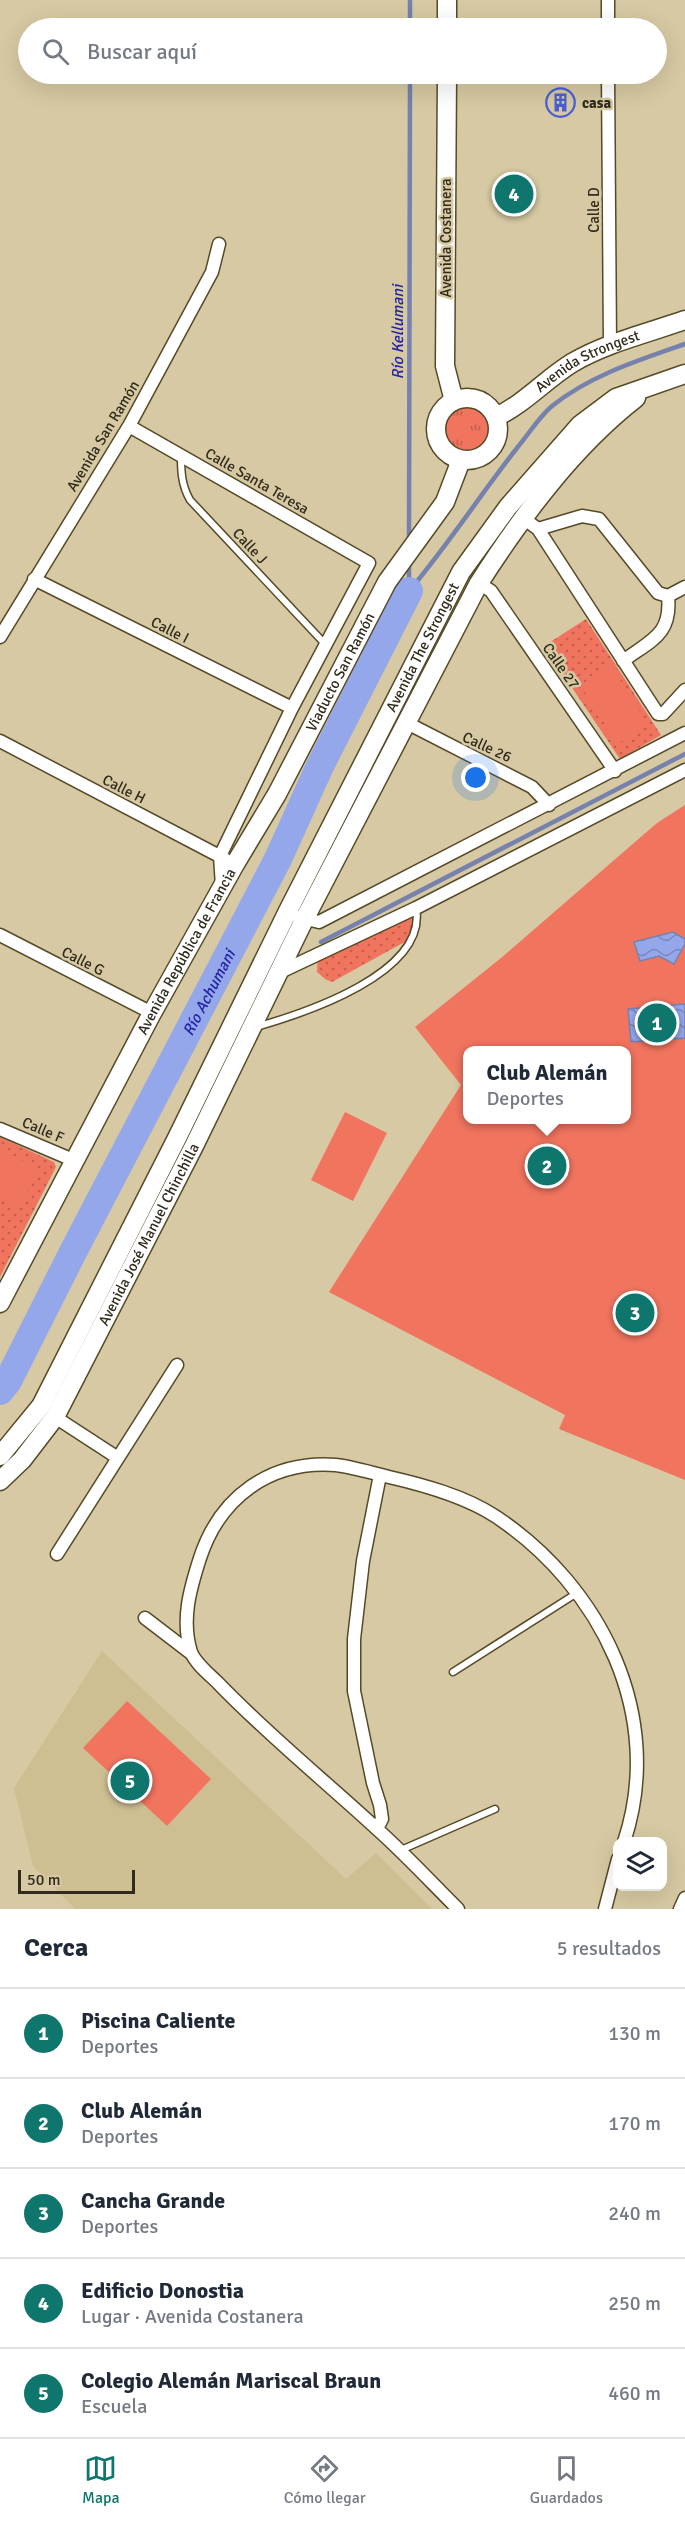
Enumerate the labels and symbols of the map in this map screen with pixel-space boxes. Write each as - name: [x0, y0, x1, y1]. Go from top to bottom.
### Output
- building icon: casa: [545, 87, 577, 119]
- place label: casa: [582, 94, 611, 112]
- pin: 4: [494, 172, 534, 216]
- street label: Avenida Costanera: [437, 178, 455, 298]
- street label: Calle D: [585, 187, 603, 233]
- water label: Río Kellumani: [388, 283, 408, 379]
- street label: Avenida Strongest: [532, 326, 642, 396]
- street label: Avenida San Ramón: [63, 377, 143, 495]
- street label: Calle Santa Teresa: [202, 444, 312, 518]
- street label: Calle J: [229, 524, 271, 568]
- street label: Avenida The Strongest: [382, 580, 463, 715]
- street label: Viaducto San Ramón: [302, 609, 379, 735]
- street label: Calle I: [148, 613, 192, 647]
- street label: Calle 27: [539, 640, 583, 692]
- street label: Calle 26: [460, 728, 514, 766]
- your location: [461, 763, 490, 792]
- street label: Calle H: [99, 771, 149, 807]
- street label: Avenida República de Francia: [133, 865, 240, 1038]
- street label: Calle G: [59, 943, 107, 979]
- water label: Río Achumani: [179, 945, 241, 1039]
- pin: 1: [638, 1000, 676, 1046]
- street label: Calle F: [19, 1113, 67, 1147]
- street label: Avenida José Manuel Chinchilla: [94, 1140, 203, 1329]
- pin: 2: [528, 1144, 566, 1188]
- pin: 3: [616, 1290, 654, 1336]
- pin: 5: [110, 1758, 150, 1804]
- scale bar: [18, 1867, 135, 1894]

